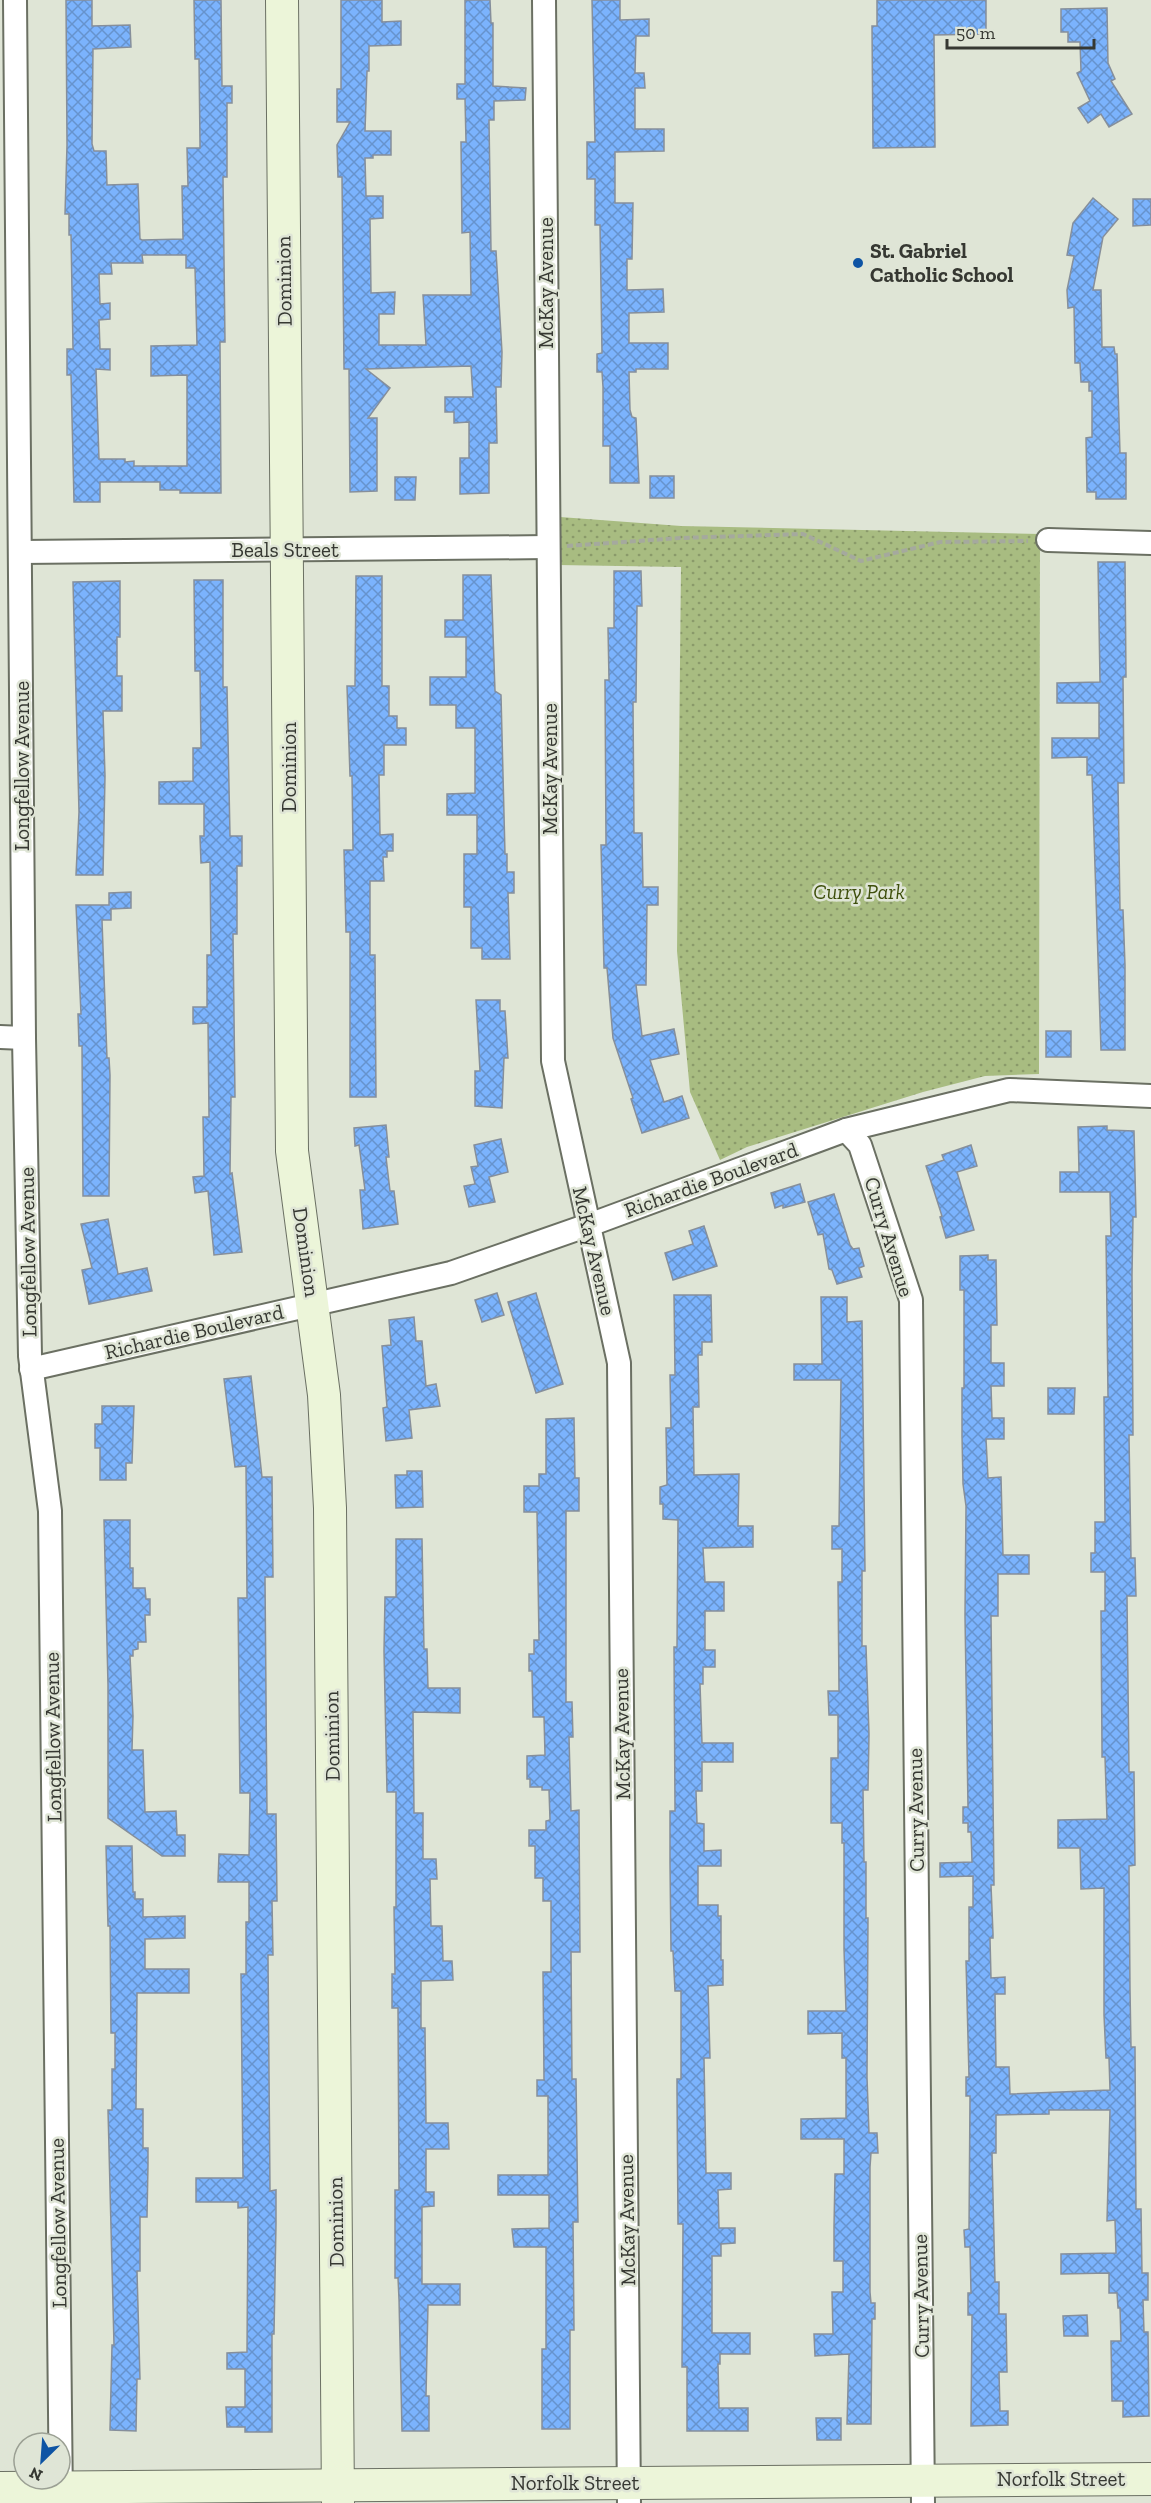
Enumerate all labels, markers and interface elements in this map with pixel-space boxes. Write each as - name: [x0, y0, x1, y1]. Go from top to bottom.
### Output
- scale bar: [947, 12, 1094, 50]
- text: 50 m: [956, 22, 996, 44]
- street label: McKay Avenue: [533, 217, 558, 349]
- street label: Dominion: [270, 236, 297, 326]
- place label: St. Gabriel Catholic School: [870, 238, 1014, 287]
- marker: St. Gabriel Catholic School: [851, 256, 865, 270]
- street label: Beals Street: [231, 537, 339, 562]
- street label: Longfellow Avenue: [9, 681, 34, 851]
- street label: McKay Avenue: [537, 703, 562, 835]
- street label: Dominion: [276, 722, 301, 812]
- park label: Curry Park: [813, 879, 905, 904]
- street label: Richardie Boulevard: [621, 1136, 801, 1223]
- street label: Longfellow Avenue: [14, 1167, 41, 1337]
- street label: Curry Avenue: [859, 1174, 920, 1300]
- street label: McKay Avenue: [568, 1184, 621, 1318]
- street label: Dominion: [288, 1205, 325, 1298]
- street label: Richardie Boulevard: [102, 1299, 286, 1364]
- street label: Longfellow Avenue: [39, 1652, 66, 1822]
- street label: McKay Avenue: [608, 1668, 635, 1800]
- street label: Dominion: [318, 1691, 345, 1781]
- street label: Curry Avenue: [902, 1748, 929, 1872]
- street label: Longfellow Avenue: [44, 2138, 71, 2308]
- street label: McKay Avenue: [613, 2154, 640, 2286]
- street label: Dominion: [322, 2177, 349, 2267]
- street label: Curry Avenue: [907, 2234, 934, 2358]
- north arrow: [12, 2431, 72, 2491]
- text: N: [26, 2463, 45, 2485]
- street label: Norfolk Street: [997, 2466, 1125, 2491]
- street label: Norfolk Street: [511, 2470, 639, 2495]

